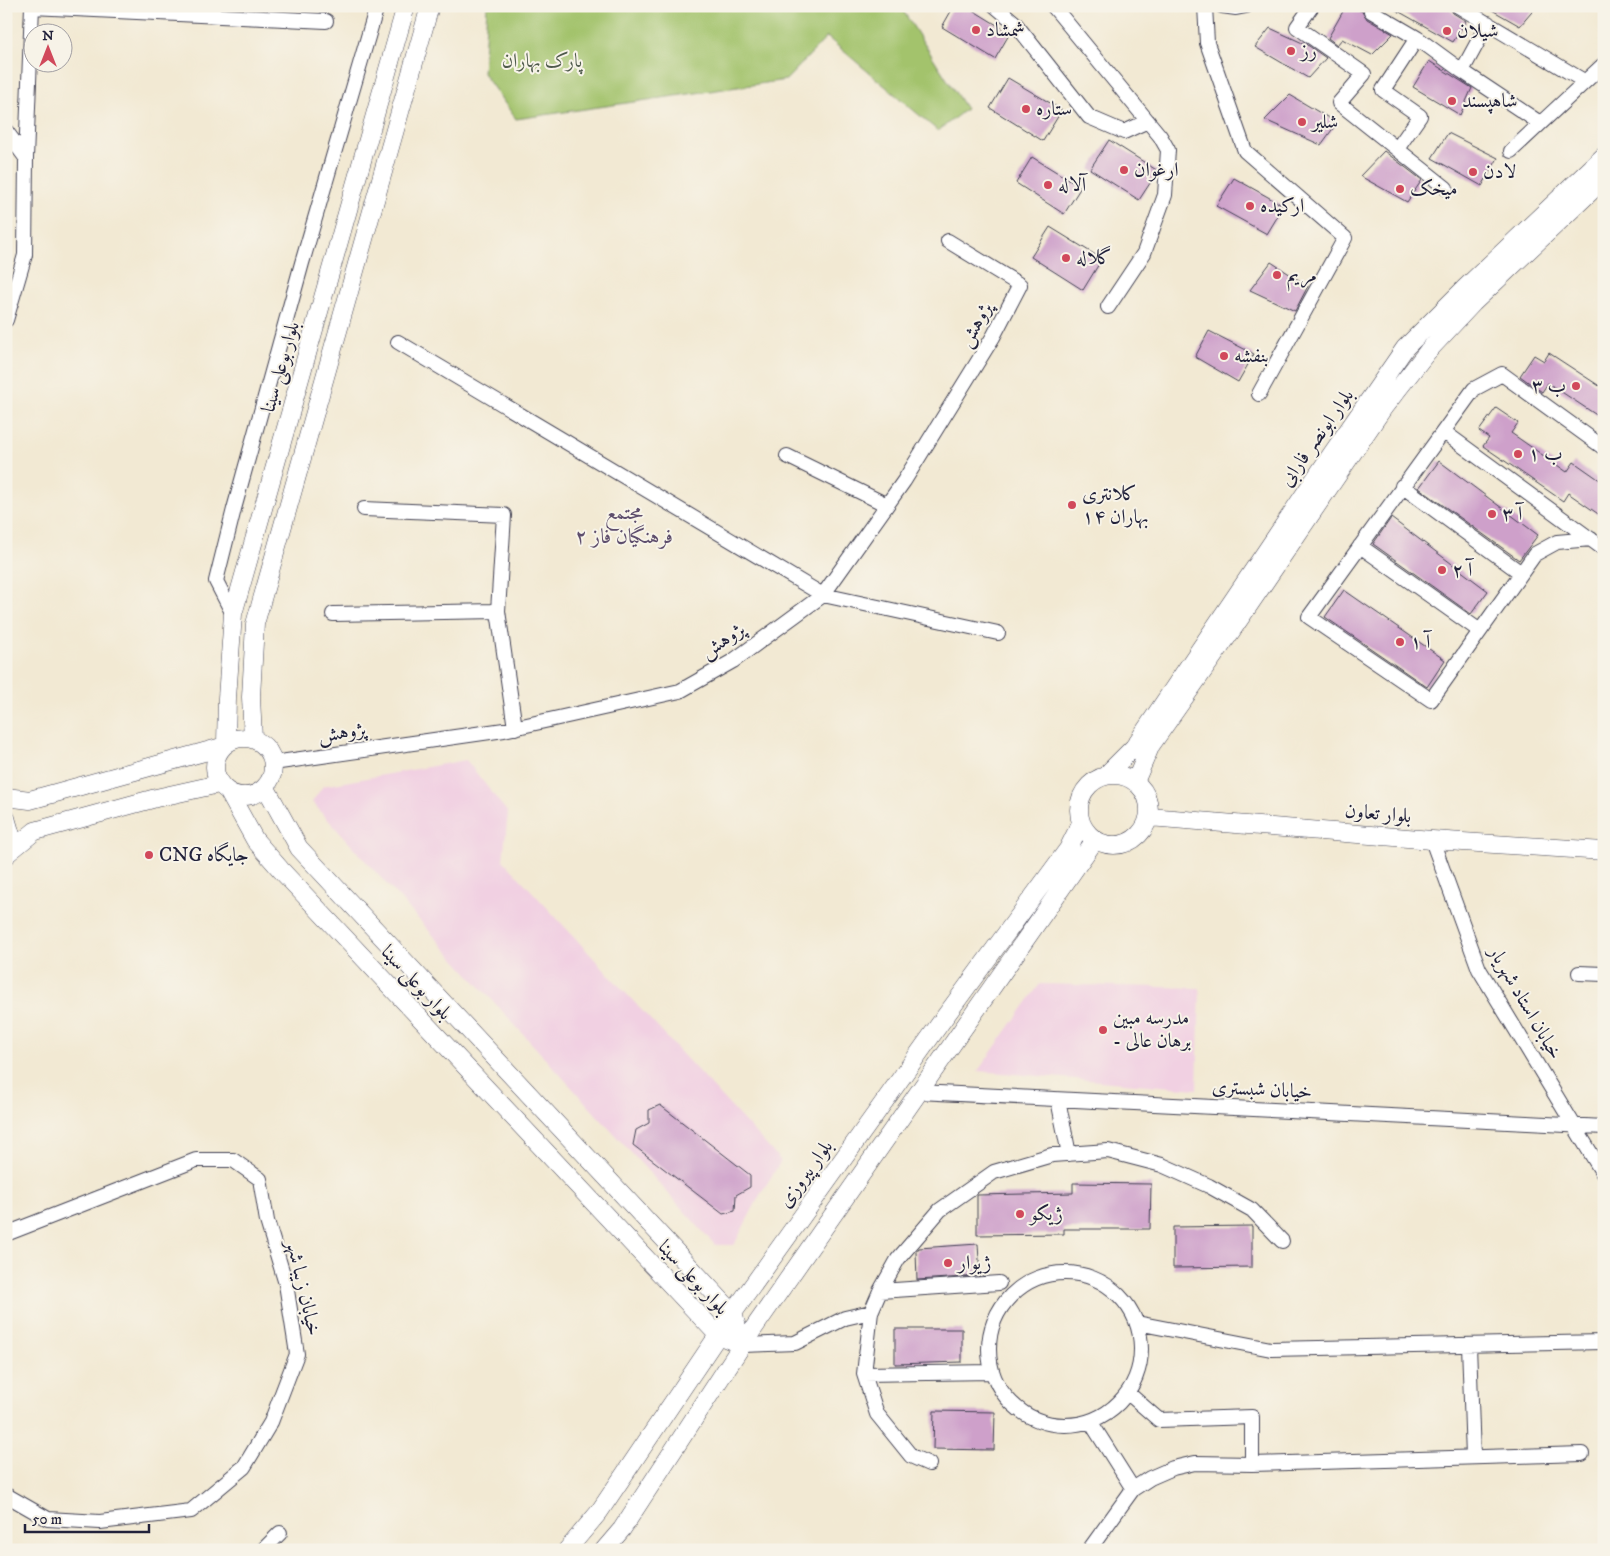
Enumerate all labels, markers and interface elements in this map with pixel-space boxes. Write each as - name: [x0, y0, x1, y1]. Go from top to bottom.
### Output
- place label: شمشاد: [986, 18, 1025, 43]
- place label: شیلان: [1457, 19, 1499, 44]
- north arrow: [22, 22, 72, 72]
- marker: شمشاد: [970, 24, 982, 36]
- marker: شیلان: [1441, 25, 1453, 37]
- text: N: [42, 27, 54, 45]
- place label: رز: [1299, 39, 1317, 64]
- marker: رز: [1285, 45, 1297, 57]
- park label: پارک بهاران: [502, 49, 584, 75]
- place label: شاهپسند: [1462, 89, 1518, 114]
- marker: شاهپسند: [1446, 95, 1458, 107]
- place label: ستاره: [1036, 97, 1072, 122]
- marker: ستاره: [1020, 103, 1032, 115]
- place label: شلیر: [1310, 110, 1338, 135]
- marker: شلیر: [1296, 116, 1308, 128]
- place label: ارغوان: [1134, 158, 1179, 183]
- place label: لادن: [1483, 160, 1516, 185]
- marker: ارغوان: [1118, 164, 1130, 176]
- marker: لادن: [1467, 166, 1479, 178]
- place label: آلاله: [1058, 172, 1089, 198]
- place label: میخک: [1410, 177, 1458, 202]
- marker: آلاله: [1042, 179, 1054, 191]
- marker: میخک: [1394, 183, 1406, 195]
- place label: ارکیده: [1260, 194, 1304, 219]
- marker: ارکیده: [1244, 200, 1256, 212]
- place label: گلاله: [1076, 245, 1112, 271]
- marker: گلاله: [1060, 252, 1072, 264]
- place label: مریم: [1287, 263, 1317, 292]
- marker: مریم: [1271, 269, 1283, 281]
- street label: پژوهش: [953, 296, 1000, 352]
- street label: بلوار بوعلی سینا: [256, 319, 307, 416]
- place label: بنفشه: [1234, 344, 1269, 369]
- marker: بنفشه: [1218, 350, 1230, 362]
- place label: ب ۳: [1531, 374, 1566, 399]
- marker: ب ۳: [1570, 380, 1582, 392]
- street label: بلوار ابونصر فارابی: [1274, 384, 1361, 492]
- place label: ب ۱: [1528, 442, 1563, 467]
- marker: ب ۱: [1512, 448, 1524, 460]
- place label: کلانتری ۱۴ بهاران: [1082, 482, 1149, 530]
- marker: کلانتری ۱۴ بهاران: [1066, 499, 1078, 511]
- district label: مجتمع فرهنگیان فاز ۲: [575, 500, 673, 550]
- place label: آ ۳: [1502, 501, 1525, 527]
- marker: آ ۳: [1486, 508, 1498, 520]
- place label: آ ۲: [1452, 557, 1475, 583]
- marker: آ ۲: [1436, 564, 1448, 576]
- street label: پژوهش: [696, 616, 752, 665]
- place label: آ ۱: [1410, 629, 1433, 655]
- marker: آ ۱: [1394, 636, 1406, 648]
- street label: پژوهش: [316, 717, 370, 749]
- street label: بلوار تعاون: [1344, 799, 1412, 829]
- place label: CNG جایگاه: [159, 841, 249, 868]
- marker: CNG جایگاه: [143, 849, 155, 861]
- street label: بلوار بوعلی سینا: [374, 940, 457, 1026]
- street label: خیابان استاد شهریار: [1481, 940, 1568, 1064]
- place label: مدرسه مبین - برهان عالی: [1113, 1006, 1191, 1054]
- marker: مدرسه مبین - برهان عالی: [1097, 1024, 1109, 1036]
- street label: خیابان شبستری: [1211, 1075, 1313, 1105]
- street label: بلوار پیروزی: [773, 1135, 840, 1213]
- place label: ژیکو: [1028, 1202, 1063, 1227]
- marker: ژیکو: [1014, 1208, 1026, 1220]
- street label: بلوار بوعلی سینا: [651, 1235, 734, 1321]
- street label: خیابان زیبا شهر: [279, 1236, 326, 1338]
- place label: ژیوار: [956, 1251, 991, 1276]
- marker: ژیوار: [942, 1257, 954, 1269]
- scale bar: [25, 1501, 149, 1533]
- text: 50 m: [32, 1510, 62, 1529]

